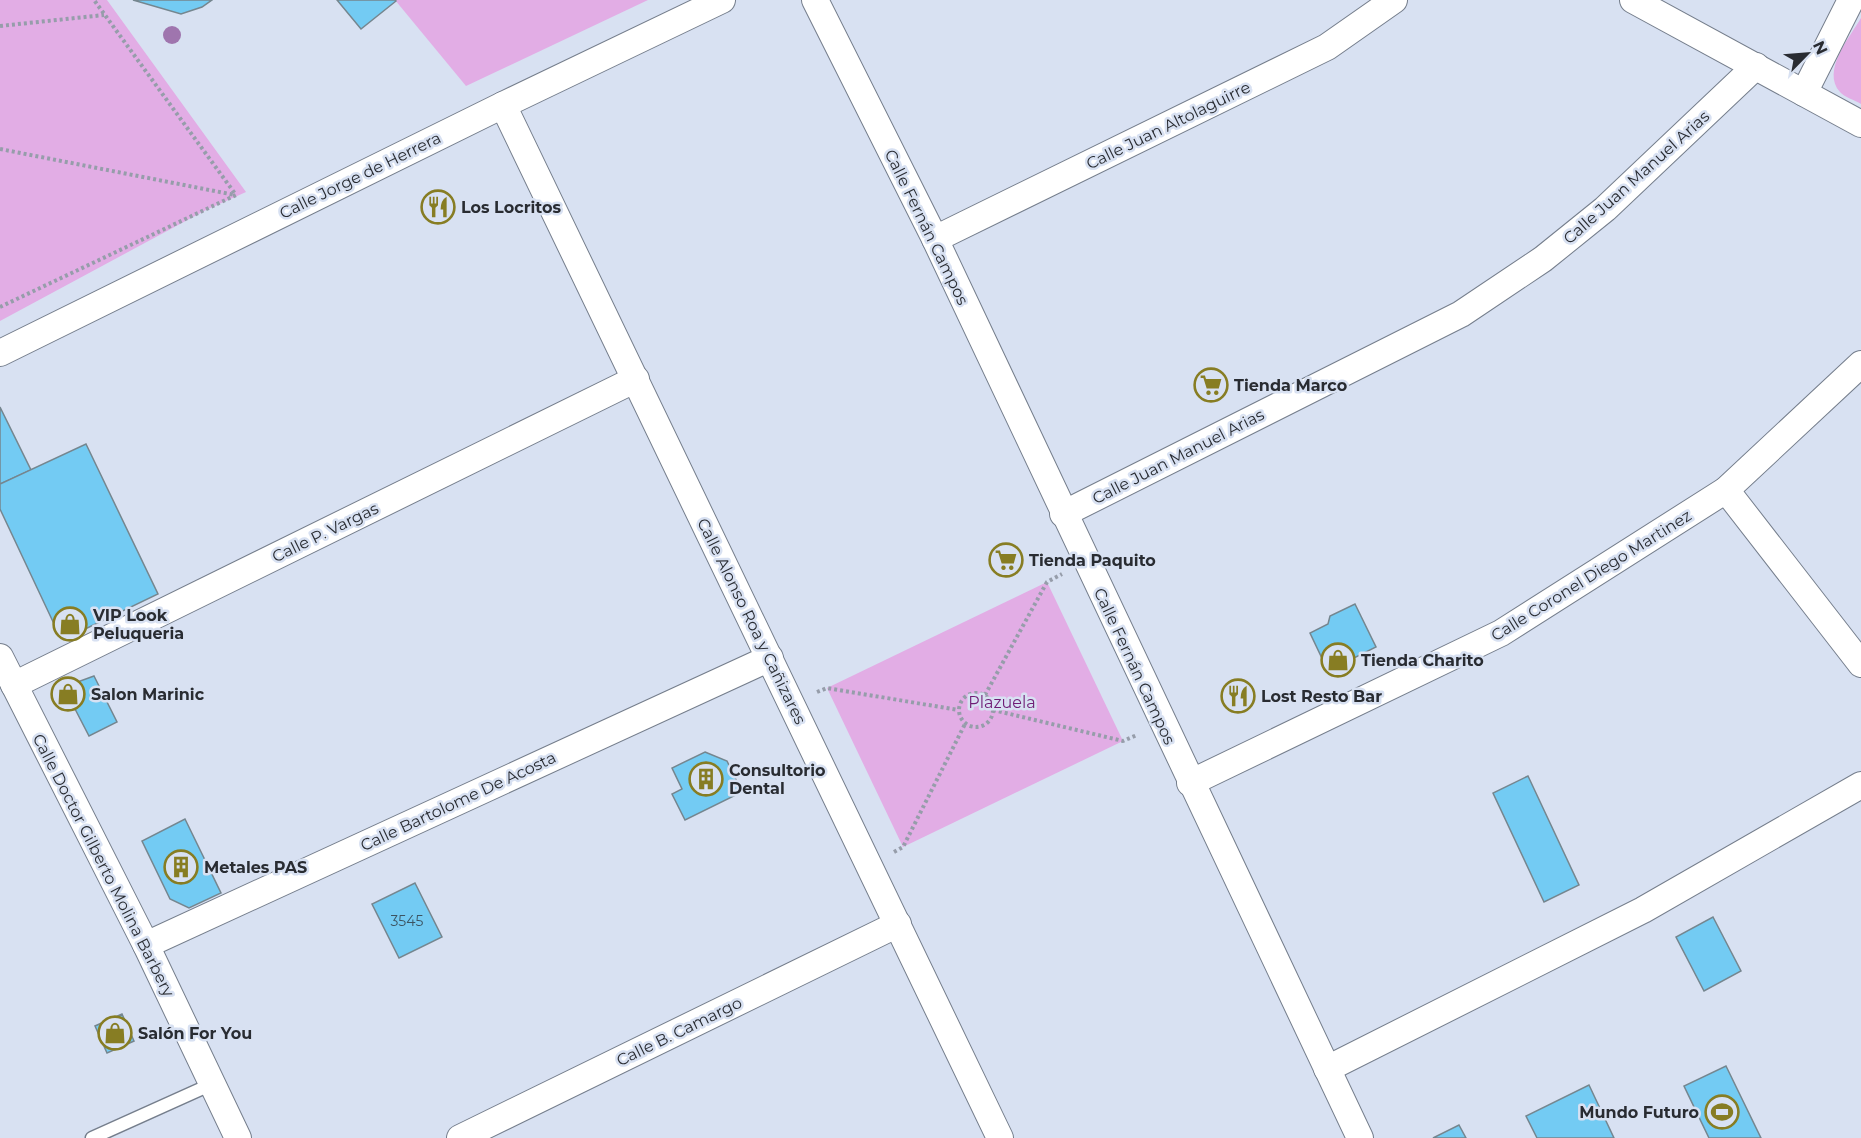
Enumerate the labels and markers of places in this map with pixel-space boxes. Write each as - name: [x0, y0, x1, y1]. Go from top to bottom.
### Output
- restaurant icon: Los Locritos: [420, 189, 456, 225]
- place label: Los Locritos: [461, 198, 561, 217]
- supermarket icon: Tienda Marco: [1193, 367, 1229, 403]
- place label: Tienda Marco: [1234, 376, 1347, 395]
- supermarket icon: Tienda Paquito: [988, 542, 1024, 578]
- place label: Tienda Paquito: [1029, 551, 1156, 570]
- shop icon: VIP Look Peluqueria: [52, 606, 88, 642]
- place label: VIP Look Peluqueria: [92, 606, 184, 643]
- shop icon: Tienda Charito: [1320, 642, 1356, 678]
- place label: Tienda Charito: [1361, 651, 1484, 670]
- shop icon: Salon Marinic: [50, 676, 86, 712]
- restaurant icon: Lost Resto Bar: [1220, 678, 1256, 714]
- place label: Salon Marinic: [91, 685, 205, 704]
- place label: Lost Resto Bar: [1261, 687, 1382, 706]
- building icon: Consultorio Dental: [688, 761, 724, 797]
- place label: Consultorio Dental: [729, 761, 825, 798]
- building icon: Metales PAS: [163, 849, 199, 885]
- place label: Metales PAS: [204, 858, 307, 877]
- shop icon: Salón For You: [97, 1015, 133, 1051]
- place label: Salón For You: [138, 1024, 252, 1043]
- sports icon: Mundo Futuro: [1704, 1094, 1740, 1130]
- place label: Mundo Futuro: [1579, 1103, 1699, 1122]

